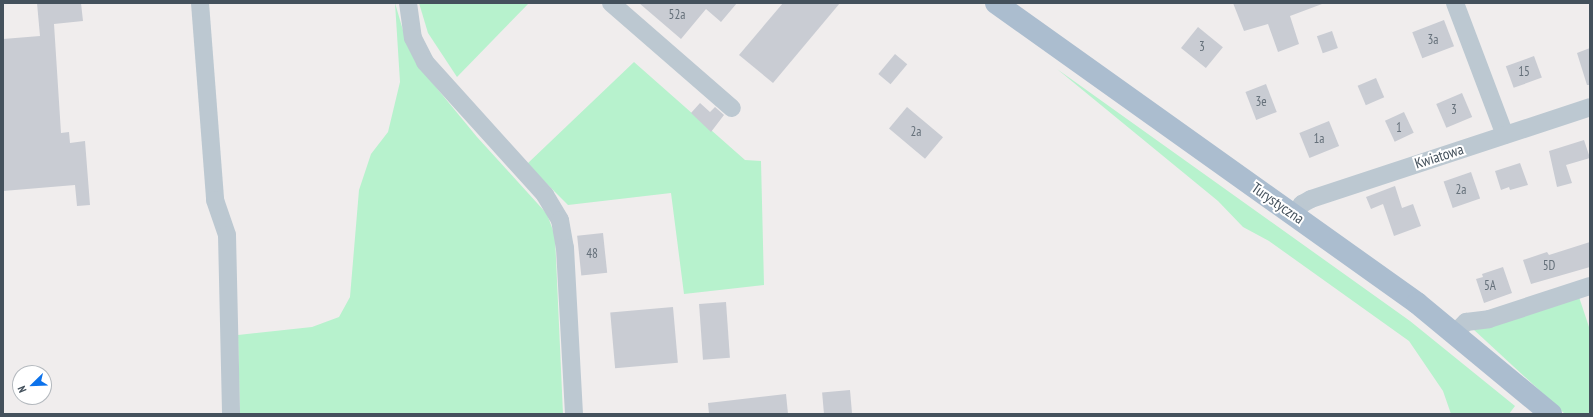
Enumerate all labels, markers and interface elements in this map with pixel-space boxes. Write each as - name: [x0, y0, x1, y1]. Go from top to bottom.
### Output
- house number: 52a: [669, 7, 685, 23]
- house number: 3a: [1427, 32, 1439, 48]
- house number: 3: [1199, 39, 1205, 55]
- house number: 15: [1518, 64, 1530, 80]
- house number: 3e: [1255, 94, 1267, 110]
- house number: 3: [1451, 102, 1457, 118]
- house number: 1: [1396, 120, 1402, 136]
- house number: 2a: [910, 124, 922, 140]
- house number: 1a: [1313, 131, 1325, 147]
- street label: Kwiatowa: [1412, 140, 1466, 172]
- street label: Turystyczna: [1248, 179, 1308, 227]
- house number: 2a: [1455, 182, 1467, 198]
- house number: 48: [586, 246, 598, 262]
- house number: 5D: [1543, 258, 1555, 274]
- house number: 5A: [1484, 278, 1496, 294]
- north arrow: [12, 365, 52, 405]
- text: N: [14, 384, 29, 395]

